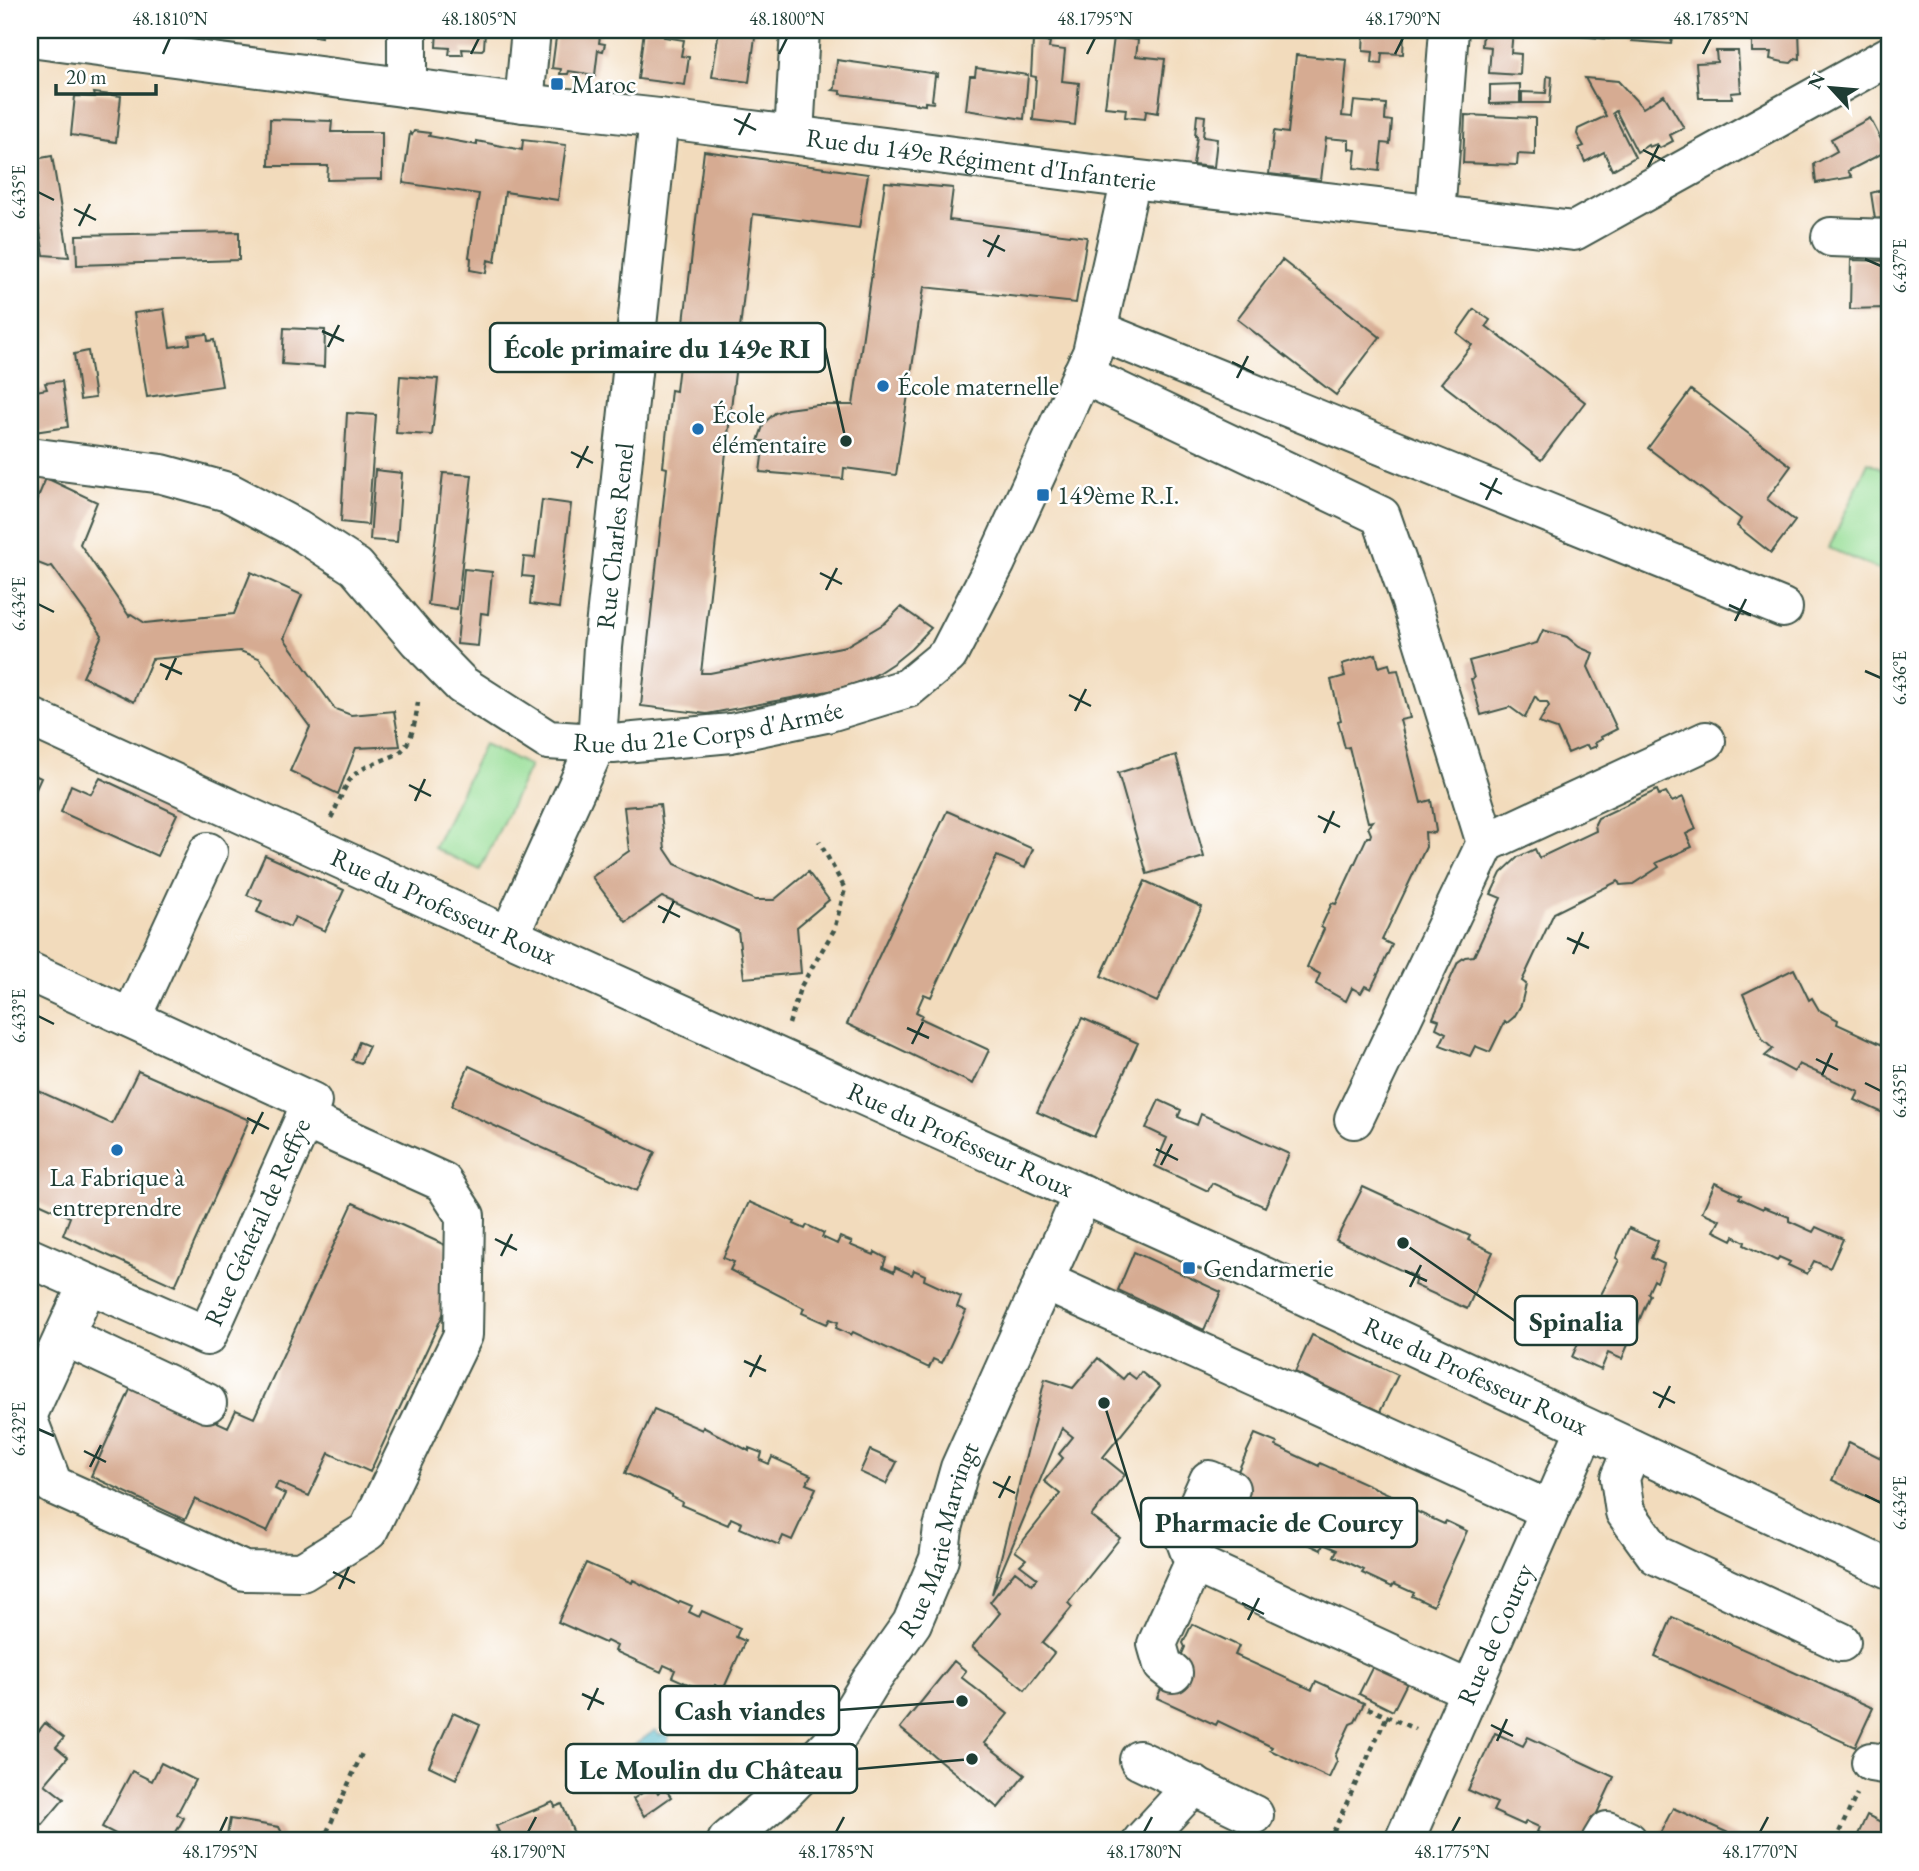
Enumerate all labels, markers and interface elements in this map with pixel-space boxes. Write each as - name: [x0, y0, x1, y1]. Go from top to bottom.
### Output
- text: 48.1810°N: [132, 7, 208, 30]
- text: 48.1805°N: [441, 7, 517, 30]
- text: 48.1800°N: [749, 7, 825, 30]
- text: 48.1795°N: [1057, 7, 1133, 30]
- text: 48.1790°N: [1365, 7, 1441, 30]
- text: 48.1785°N: [1673, 7, 1749, 30]
- scale bar: [56, 52, 156, 96]
- north arrow: [1797, 52, 1867, 122]
- text: 20 m: [66, 63, 107, 90]
- place label: Maroc: [571, 67, 636, 101]
- text: N: [1802, 68, 1831, 93]
- marker: Maroc: [549, 76, 565, 92]
- street label: Rue du 149e Régiment d'Infanterie: [804, 120, 1158, 199]
- text: 6.435°E: [7, 165, 30, 219]
- text: 6.437°E: [1888, 239, 1911, 293]
- callout: École primaire du 149e RI: [490, 323, 825, 372]
- text: École primaire du 149e RI: [504, 330, 810, 366]
- place label: École maternelle: [897, 369, 1059, 403]
- marker: École maternelle: [875, 378, 891, 394]
- place label: École élémentaire: [712, 397, 826, 461]
- marker: École élémentaire: [690, 421, 706, 437]
- street label: Rue Charles Renel: [588, 441, 642, 631]
- place label: 149ème R.I.: [1057, 478, 1180, 512]
- marker: 149ème R.I.: [1035, 487, 1051, 503]
- text: 6.434°E: [7, 577, 30, 631]
- text: 6.436°E: [1888, 651, 1911, 705]
- street label: Rue du 21e Corps d'Armée: [572, 692, 847, 761]
- street label: Rue du Professeur Roux: [326, 840, 563, 973]
- text: 6.433°E: [7, 989, 30, 1043]
- text: 6.435°E: [1888, 1064, 1911, 1118]
- street label: Rue du Professeur Roux: [842, 1074, 1080, 1205]
- street label: Rue Général de Reffye: [196, 1113, 318, 1331]
- marker: La Fabrique à entreprendre: [109, 1142, 125, 1158]
- place label: La Fabrique à entreprendre: [49, 1160, 185, 1224]
- place label: Gendarmerie: [1203, 1251, 1334, 1285]
- marker: Gendarmerie: [1181, 1260, 1197, 1276]
- callout: Spinalia: [1515, 1296, 1637, 1345]
- text: Spinalia: [1529, 1303, 1624, 1339]
- street label: Rue du Professeur Roux: [1358, 1309, 1594, 1443]
- text: 6.432°E: [7, 1402, 30, 1456]
- street label: Rue Marie Marvingt: [890, 1437, 987, 1644]
- text: 6.434°E: [1888, 1476, 1911, 1530]
- callout: Pharmacie de Courcy: [1141, 1498, 1417, 1547]
- text: Pharmacie de Courcy: [1155, 1504, 1404, 1540]
- street label: Rue de Courcy: [1449, 1558, 1541, 1710]
- callout: Cash viandes: [660, 1686, 839, 1735]
- text: Cash viandes: [675, 1692, 825, 1728]
- callout: Le Moulin du Château: [566, 1744, 857, 1793]
- text: Le Moulin du Château: [579, 1751, 843, 1787]
- text: 48.1795°N: [182, 1840, 258, 1863]
- text: 48.1790°N: [490, 1840, 566, 1863]
- text: 48.1785°N: [798, 1840, 874, 1863]
- text: 48.1780°N: [1106, 1840, 1182, 1863]
- text: 48.1775°N: [1414, 1840, 1490, 1863]
- text: 48.1770°N: [1722, 1840, 1798, 1863]

